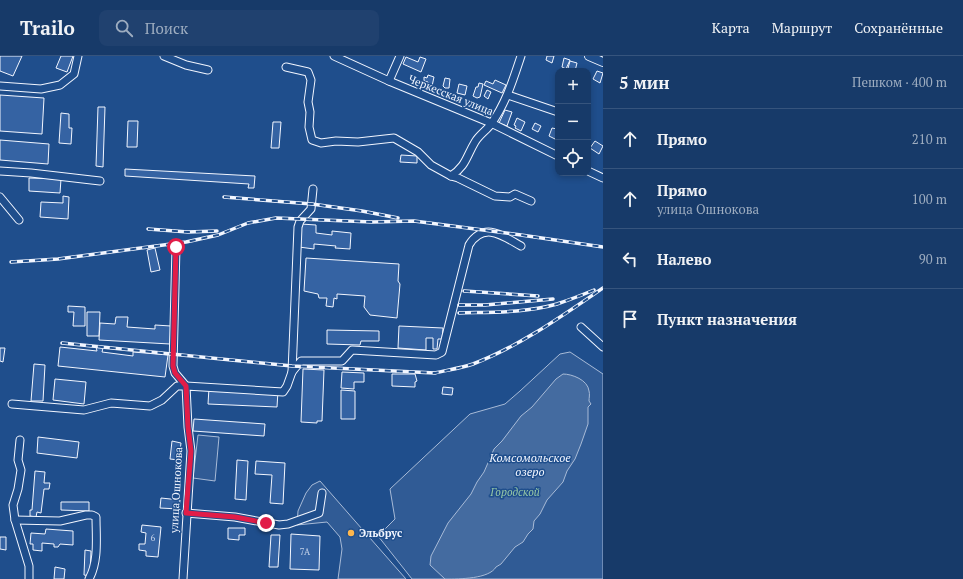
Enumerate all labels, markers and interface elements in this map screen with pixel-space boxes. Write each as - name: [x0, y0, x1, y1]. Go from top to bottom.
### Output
- search box: [99, 10, 379, 46]
- text: Trailo: [20, 15, 75, 40]
- icon: search: [113, 17, 135, 39]
- text: Поиск: [145, 18, 188, 38]
- text: Карта: [712, 18, 750, 37]
- text: Маршрут: [772, 18, 832, 37]
- text: Сохранённые: [854, 18, 943, 37]
- map controls: [555, 68, 591, 176]
- button: +: [555, 68, 591, 104]
- text: 5 мин: [619, 71, 669, 94]
- street label: Черкесская улица: [406, 72, 496, 119]
- text: Пешком · 400 m: [852, 73, 947, 91]
- button: −: [555, 104, 591, 140]
- icon: ahead: [619, 128, 641, 150]
- text: Прямо: [657, 129, 707, 149]
- text: 210 m: [912, 130, 947, 148]
- button: locate: [555, 140, 591, 176]
- text: Прямо: [657, 180, 707, 200]
- icon: ahead: [619, 188, 641, 210]
- text: 100 m: [912, 190, 947, 208]
- text: улица Ошнокова: [657, 200, 759, 218]
- route start: [167, 238, 185, 256]
- icon: left: [619, 248, 641, 270]
- text: Налево: [657, 249, 711, 269]
- text: 90 m: [919, 250, 947, 268]
- icon: arrive: [619, 308, 641, 330]
- text: Пункт назначения: [657, 309, 797, 329]
- street label: улица Ошнокова: [167, 446, 185, 534]
- water label: Комсомольское озеро: [488, 450, 571, 479]
- park label: Городской: [489, 485, 540, 499]
- route end: [257, 514, 275, 532]
- place label: Эльбрус: [359, 526, 403, 540]
- marker: Эльбрус: [346, 528, 356, 538]
- house number: 6: [151, 532, 156, 544]
- house number: 7А: [300, 546, 311, 558]

